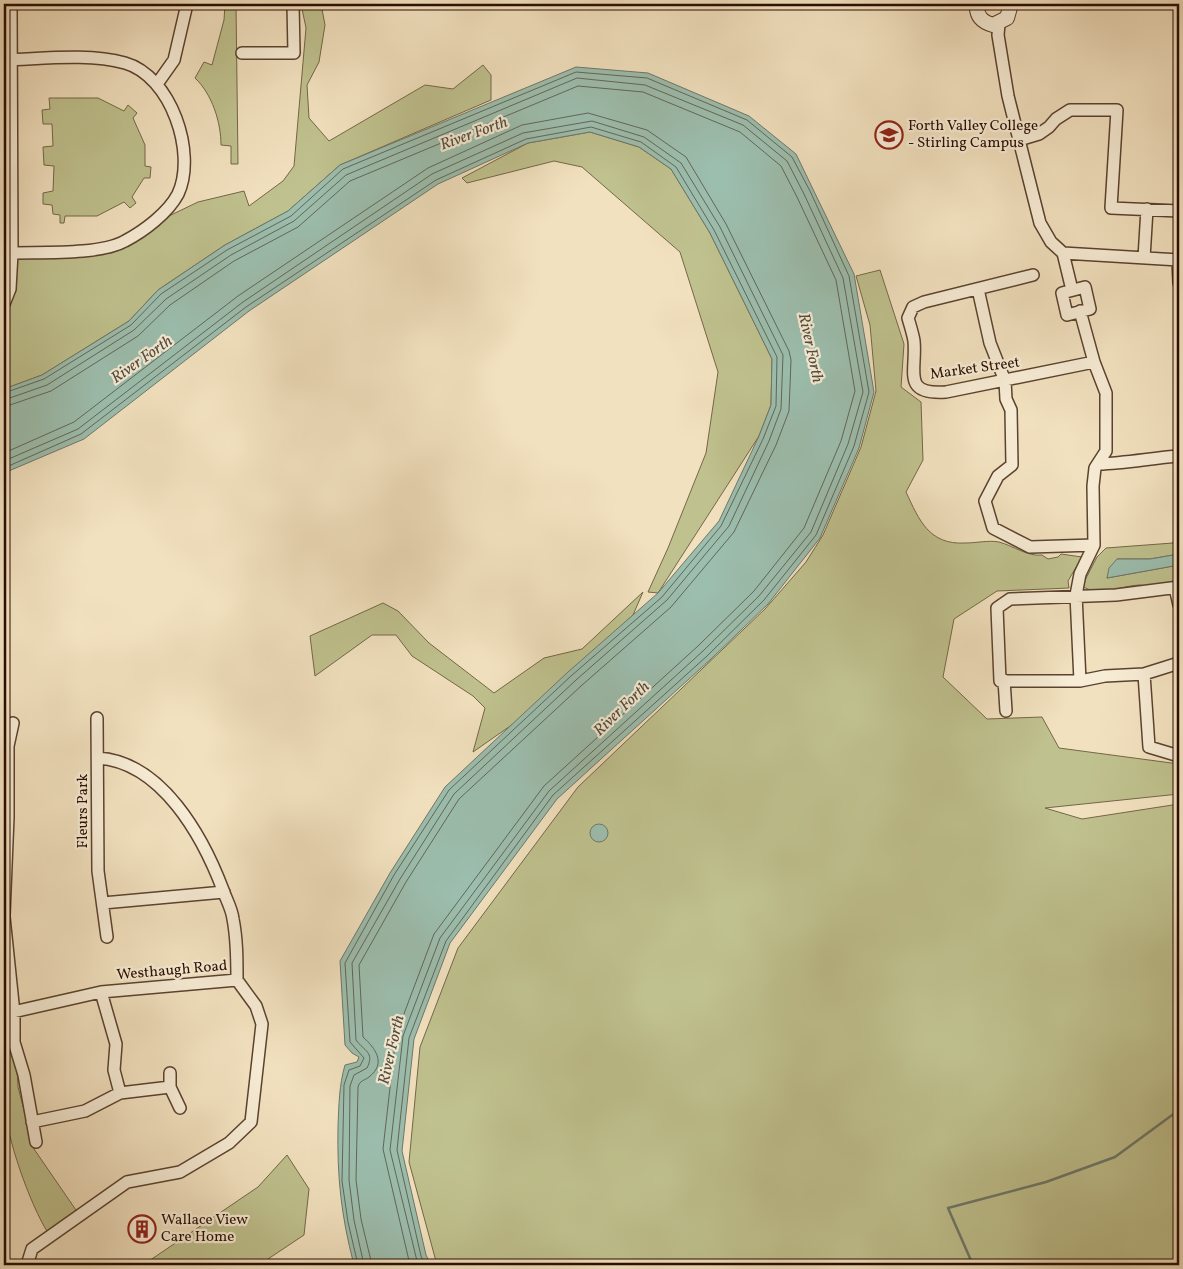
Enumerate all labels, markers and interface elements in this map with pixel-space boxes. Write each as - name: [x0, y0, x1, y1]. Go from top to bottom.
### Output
- water label: River Forth: [437, 112, 511, 156]
- place label: Forth Valley College - Stirling Campus: [908, 116, 1038, 154]
- school or university icon: Forth Valley College - Stirling Campus: [874, 120, 904, 150]
- water label: River Forth: [792, 311, 828, 385]
- water label: River Forth: [107, 331, 177, 389]
- street label: Market Street: [929, 352, 1021, 386]
- water label: River Forth: [589, 677, 655, 741]
- street label: Fleurs Park: [73, 774, 94, 848]
- street label: Westhaugh Road: [116, 956, 228, 986]
- water label: River Forth: [373, 1013, 411, 1087]
- place label: Wallace View Care Home: [161, 1210, 248, 1248]
- building icon: Wallace View Care Home: [127, 1214, 157, 1244]

